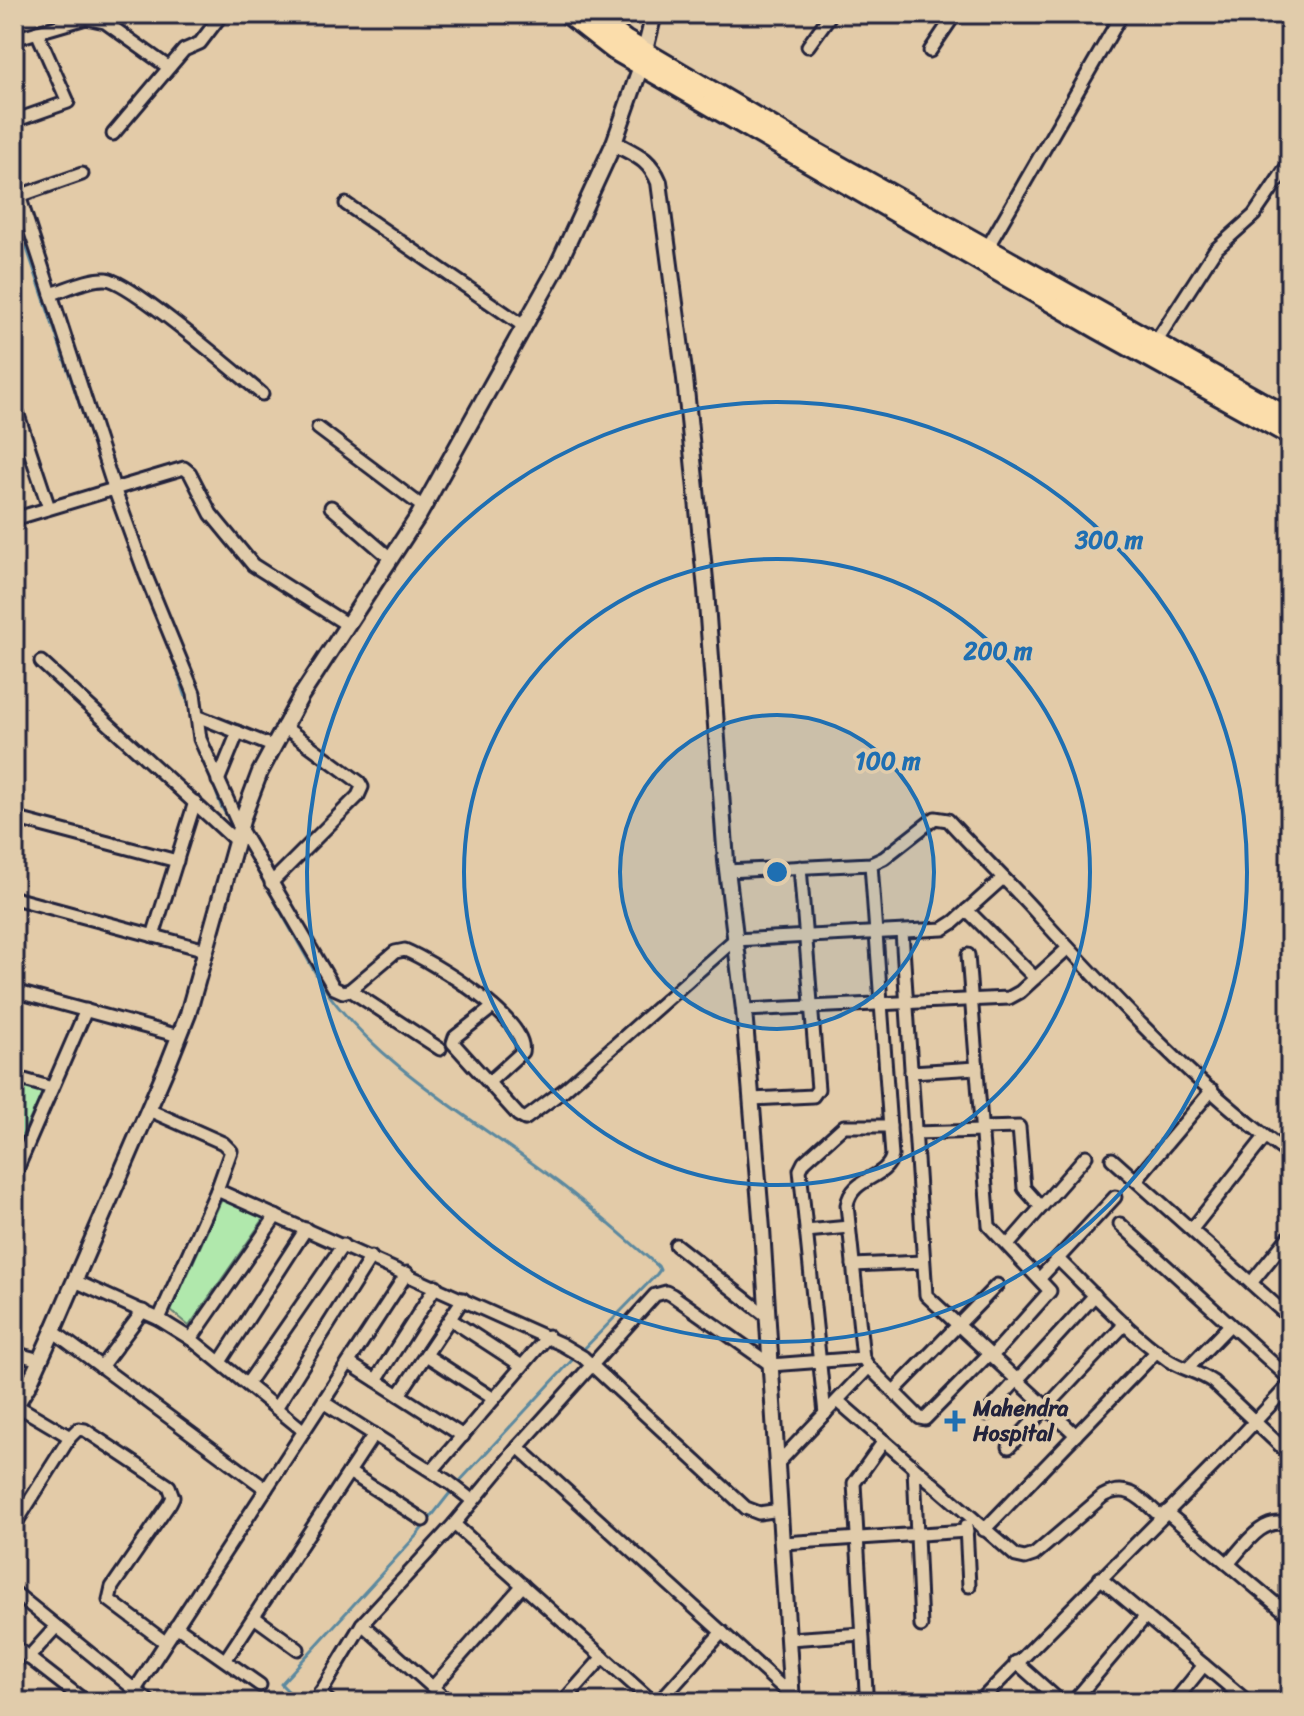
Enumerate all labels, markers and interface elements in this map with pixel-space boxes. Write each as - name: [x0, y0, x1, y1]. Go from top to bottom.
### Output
- text: 300 m: [1074, 519, 1144, 561]
- text: 200 m: [963, 630, 1033, 672]
- text: 100 m: [855, 740, 921, 782]
- centre of rings: [763, 858, 791, 886]
- place label: Mahendra Hospital: [972, 1389, 1069, 1453]
- marker: Mahendra Hospital: [944, 1410, 966, 1432]

